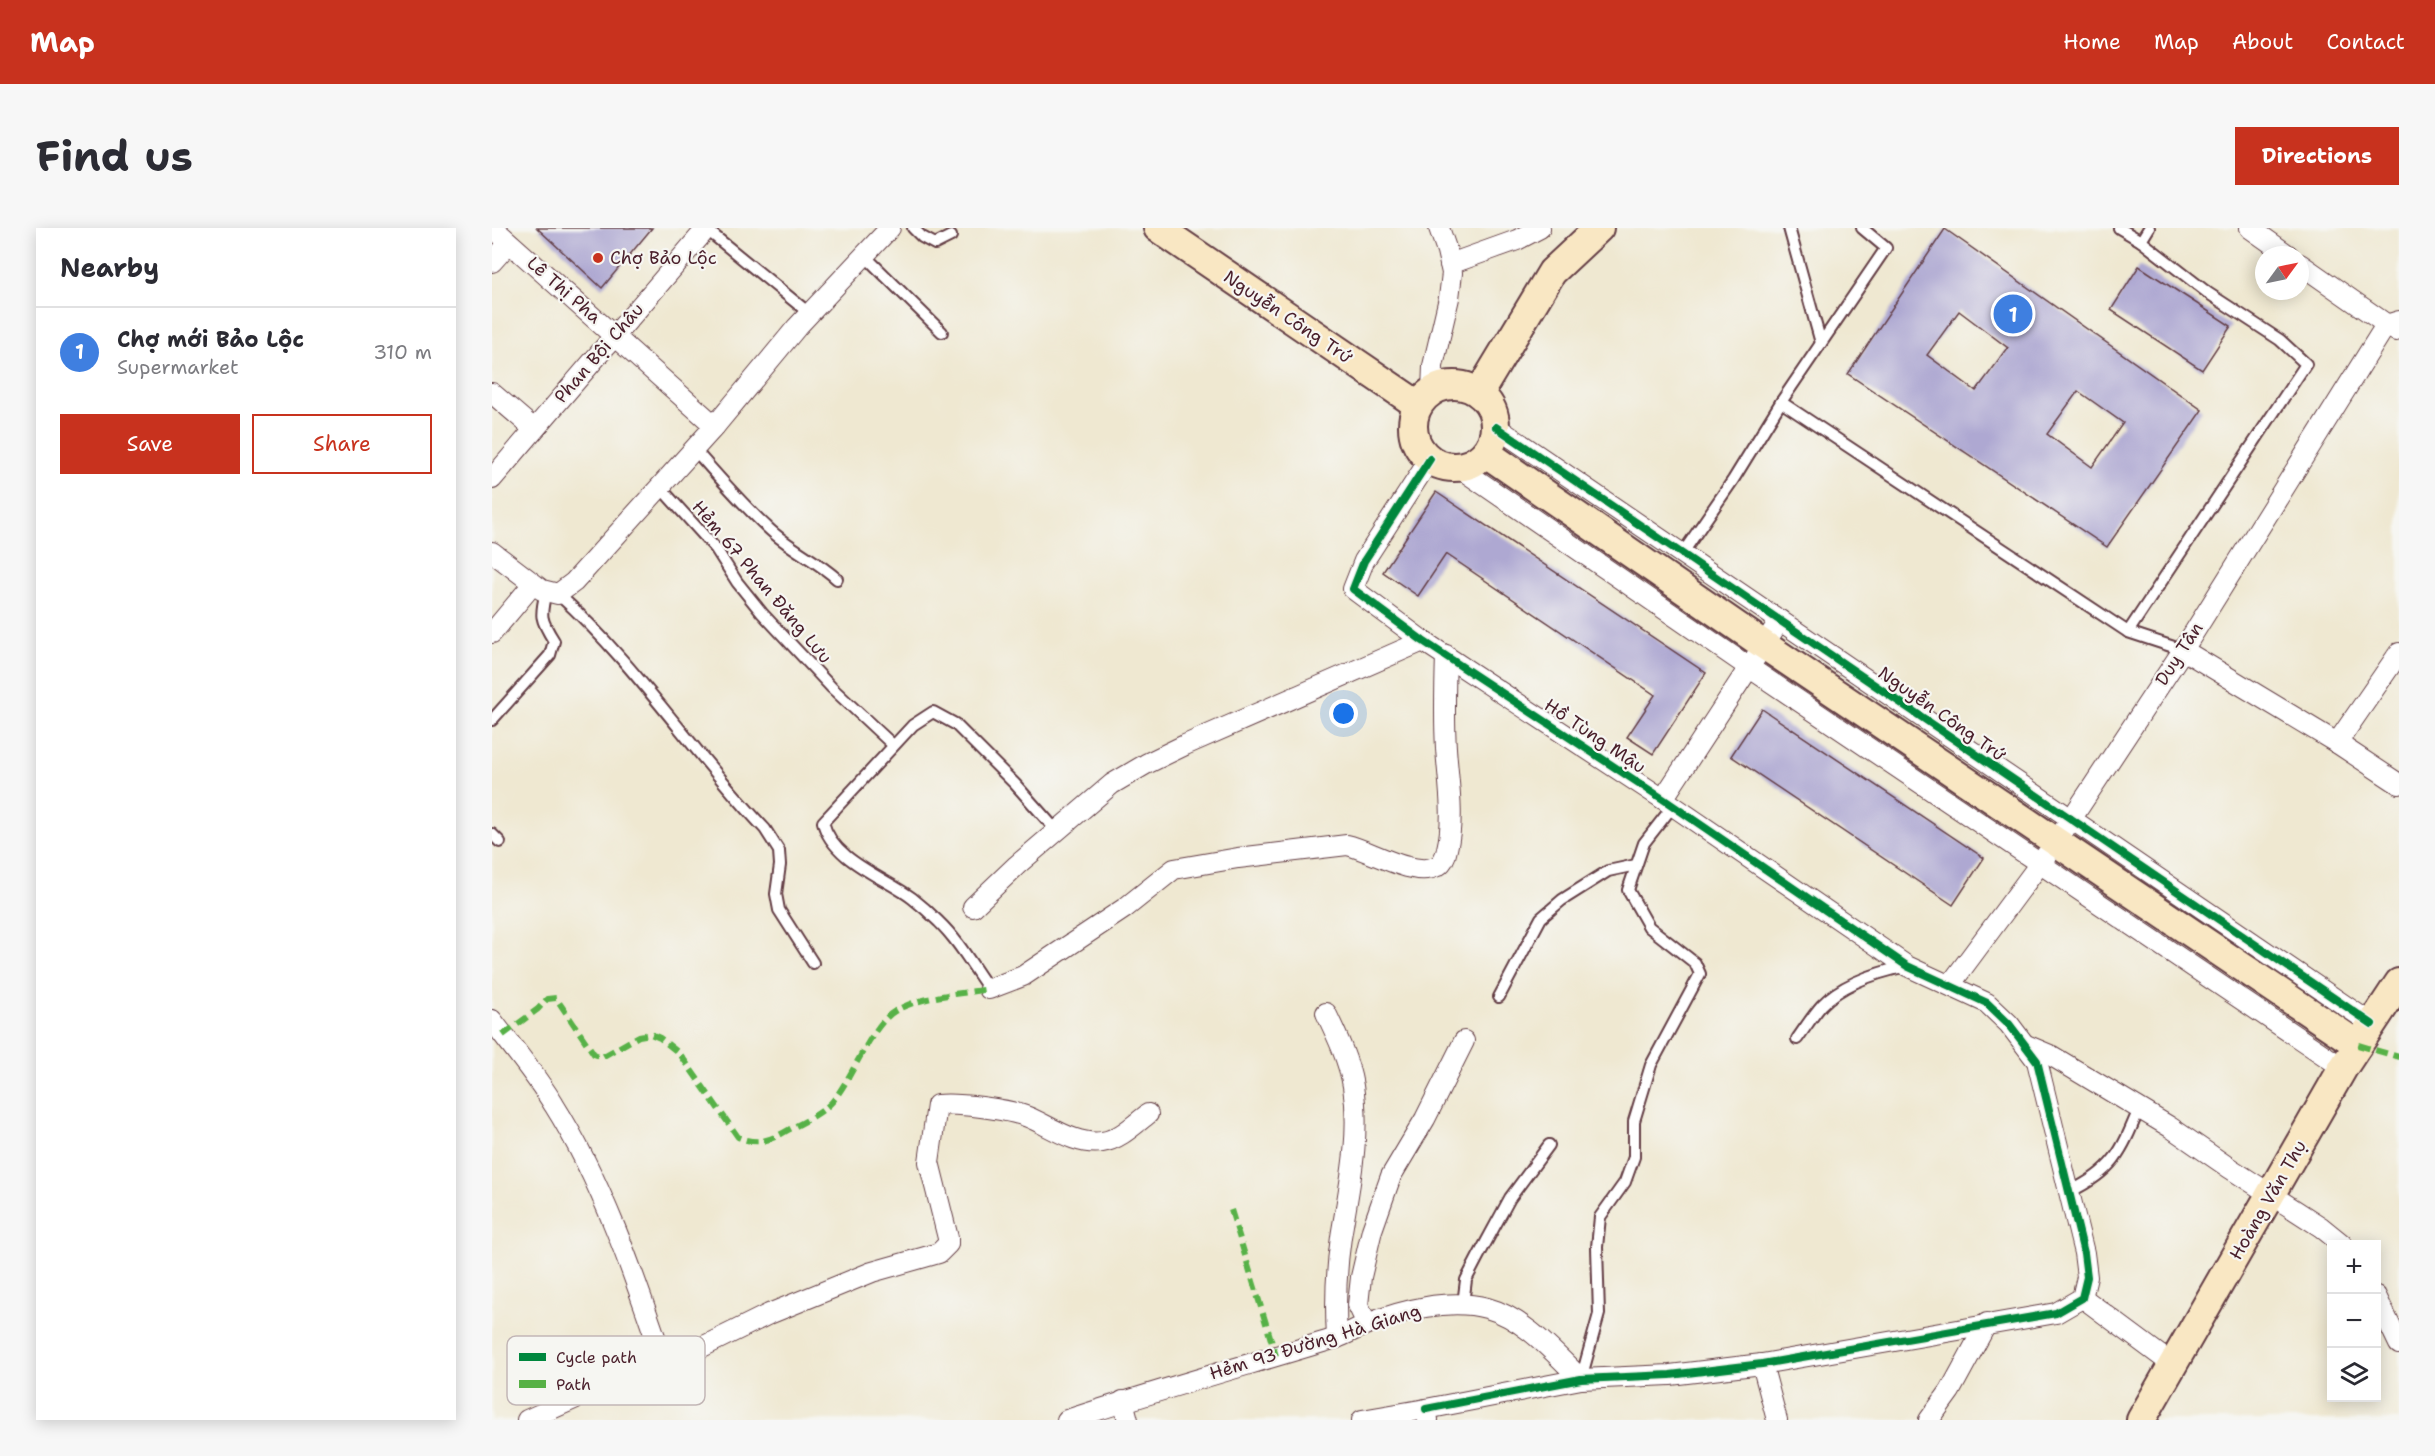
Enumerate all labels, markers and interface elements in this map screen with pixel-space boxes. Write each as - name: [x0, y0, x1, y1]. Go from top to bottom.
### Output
- text: Map: [30, 23, 95, 61]
- text: Home: [2063, 28, 2121, 56]
- text: Map: [2154, 28, 2199, 56]
- text: About: [2232, 28, 2293, 56]
- text: Contact: [2326, 28, 2405, 56]
- button: Directions: [2235, 127, 2399, 185]
- text: Find us: [36, 128, 193, 184]
- place label: Chợ Bảo Lộc: [610, 246, 717, 270]
- north arrow: [2255, 246, 2309, 300]
- text: Nearby: [60, 250, 159, 285]
- street label: Lê Thị Pha: [522, 251, 606, 329]
- marker: Chợ Bảo Lộc: [591, 251, 605, 265]
- street label: Nguyễn Công Trứ: [1219, 265, 1358, 369]
- pin: 1: [1994, 292, 2032, 337]
- street label: Phan Bội Châu: [549, 298, 649, 408]
- text: Chợ mới Bảo Lộc: [117, 325, 304, 354]
- text: 1: [75, 339, 84, 365]
- text: 310 m: [373, 339, 432, 365]
- text: Supermarket: [117, 354, 239, 380]
- button: Save: [60, 414, 240, 474]
- button: Share: [252, 414, 432, 474]
- street label: Hẻm 67 Phan Đăng Lưu: [687, 496, 837, 668]
- street label: Duy Tân: [2150, 618, 2208, 690]
- street label: Nguyễn Công Trứ: [1873, 661, 2011, 767]
- street label: Hồ Tùng Mậu: [1540, 693, 1650, 779]
- your location: [1329, 699, 1358, 728]
- street label: Hoàng Văn Thụ: [2224, 1136, 2312, 1264]
- map controls: [2327, 1240, 2381, 1402]
- button: +: [2327, 1240, 2381, 1294]
- button: −: [2327, 1294, 2381, 1348]
- street label: Hẻm 93 Đường Hà Giang: [1207, 1298, 1423, 1386]
- legend: [507, 1336, 705, 1405]
- text: Cycle path: [556, 1347, 637, 1368]
- button: layers: [2327, 1348, 2381, 1402]
- text: Path: [556, 1374, 591, 1395]

